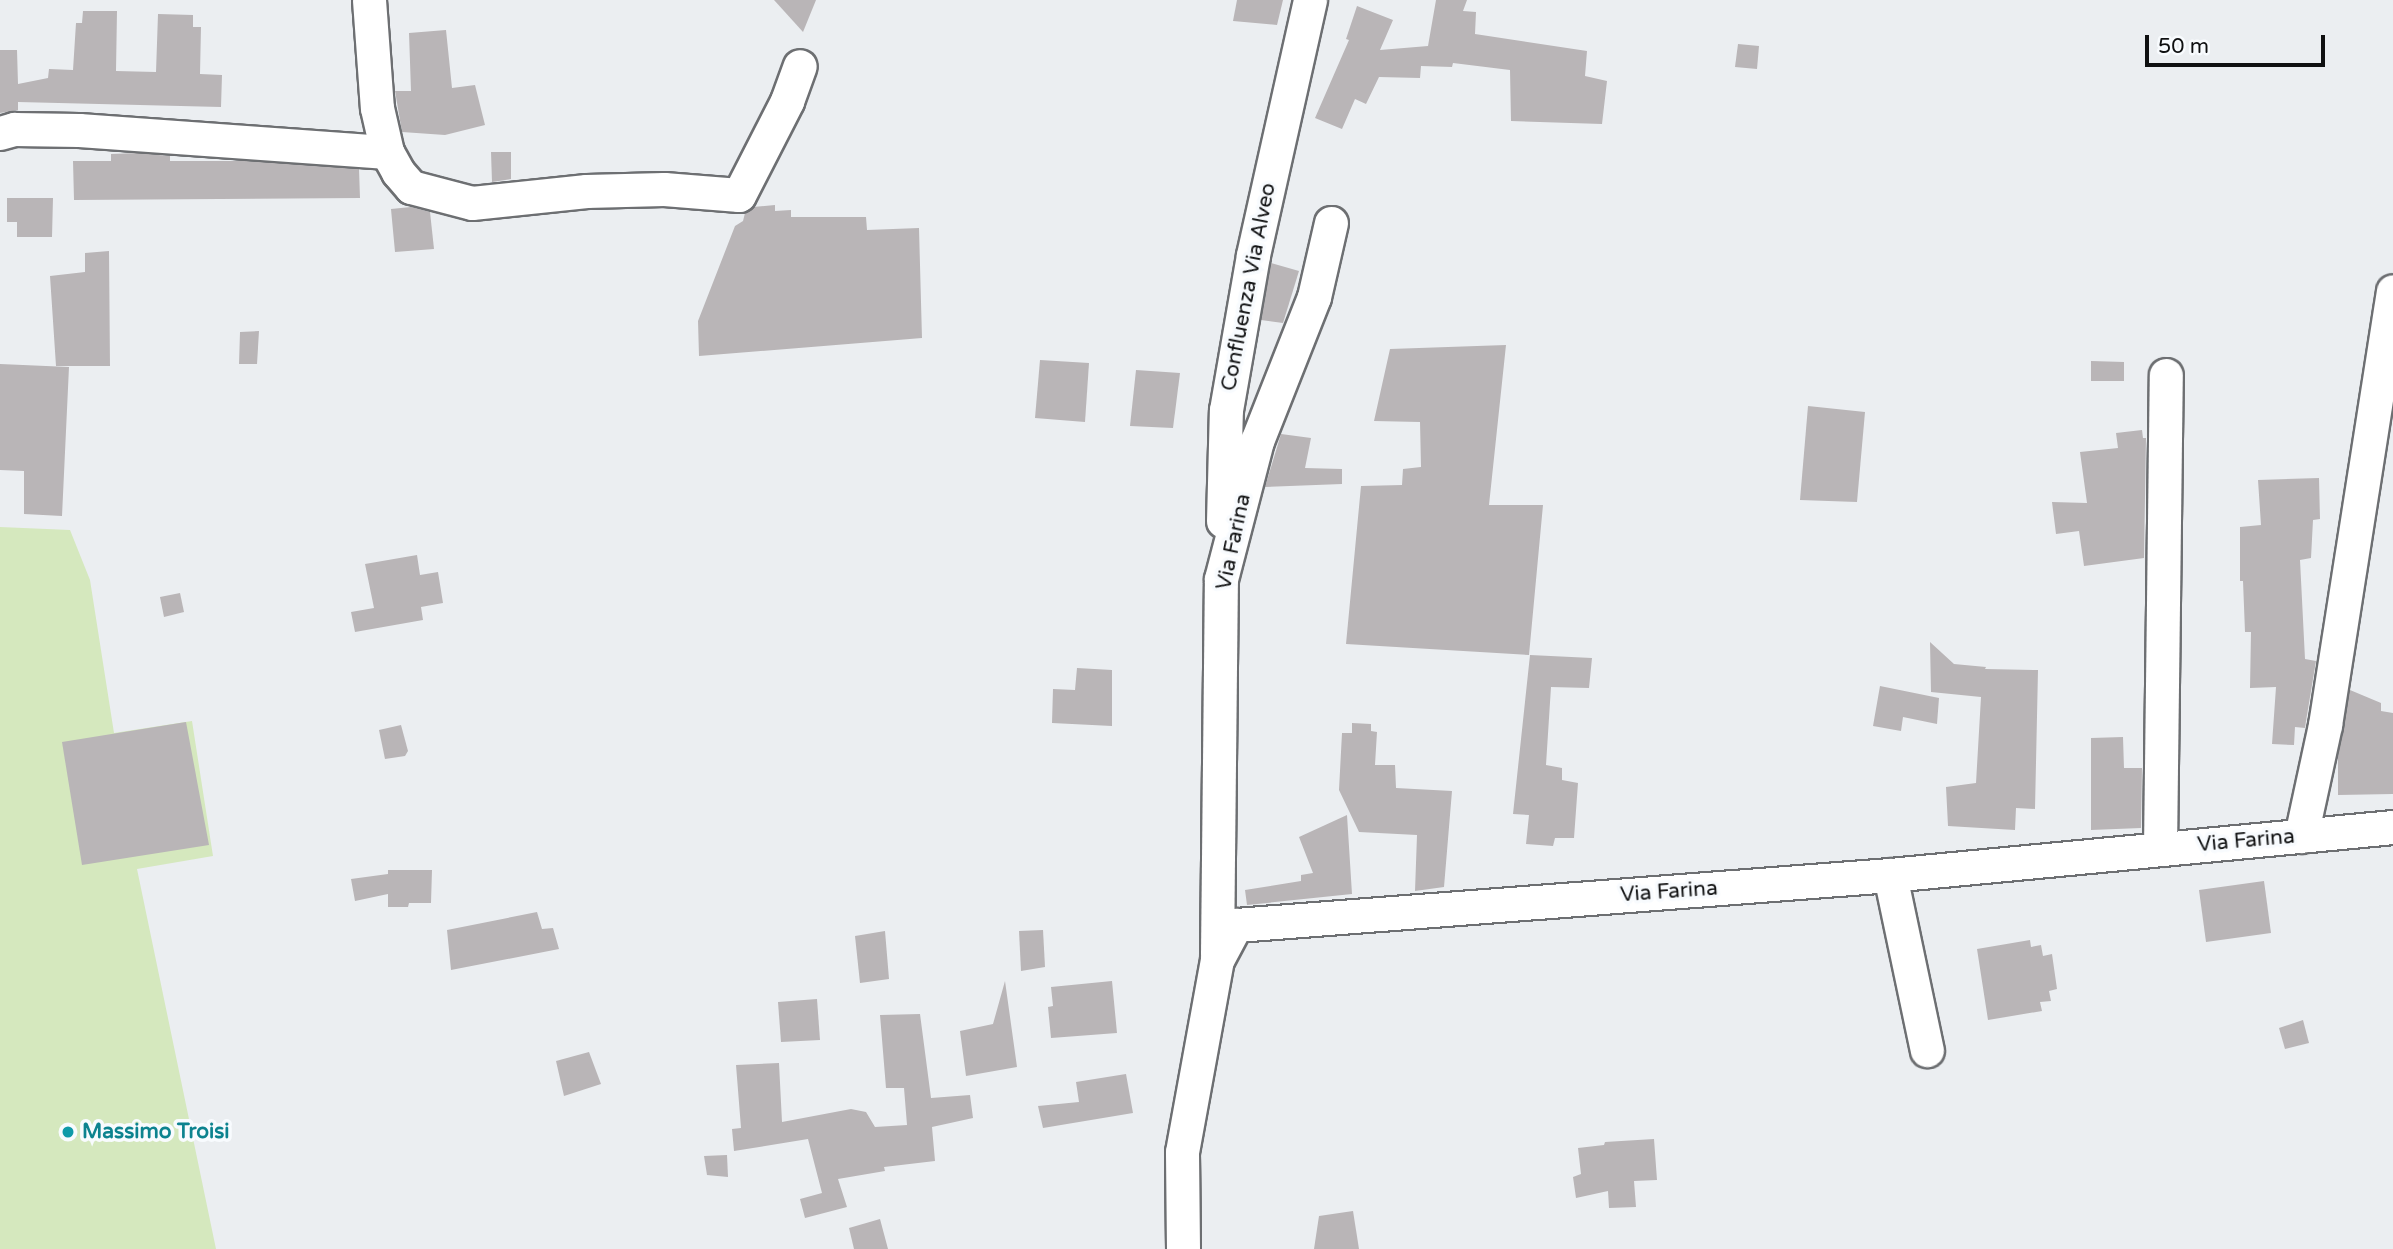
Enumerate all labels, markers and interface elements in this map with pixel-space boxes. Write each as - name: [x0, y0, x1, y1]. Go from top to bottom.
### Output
- scale bar: [2148, 21, 2328, 65]
- text: 50 m: [2158, 34, 2209, 59]
- street label: Confluenza Via Alveo: [1216, 181, 1282, 393]
- street label: Via Farina: [1212, 492, 1256, 592]
- street label: Via Farina: [2196, 824, 2296, 858]
- street label: Via Farina: [1619, 876, 1719, 908]
- place label: Massimo Troisi: [82, 1119, 230, 1145]
- marker: Massimo Troisi: [60, 1124, 76, 1140]

